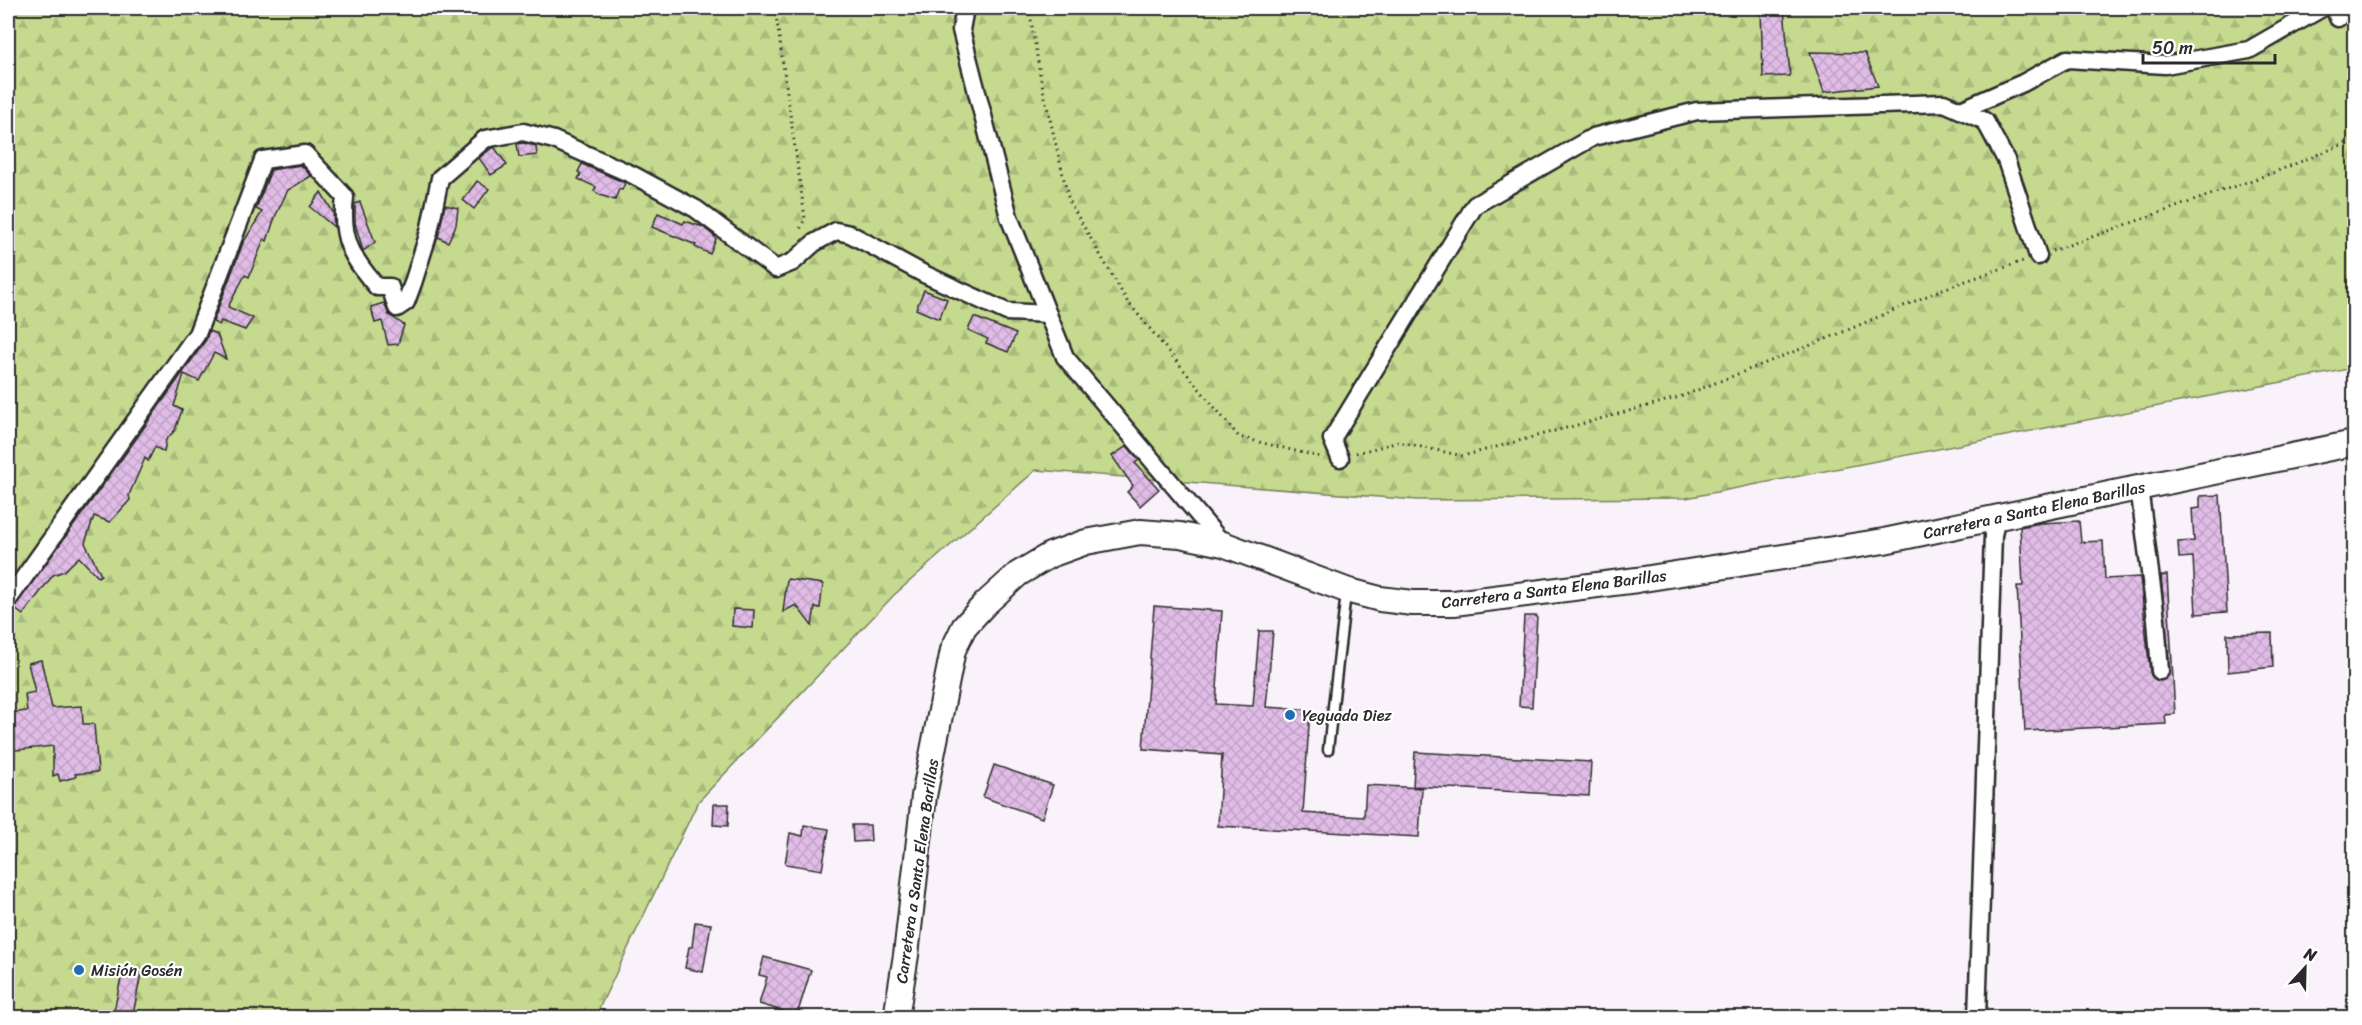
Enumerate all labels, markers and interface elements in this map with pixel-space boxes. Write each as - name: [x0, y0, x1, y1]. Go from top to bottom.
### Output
- scale bar: [2143, 27, 2275, 65]
- text: 50 m: [2152, 32, 2193, 64]
- street label: Carretera a Santa Elena Barillas: [1920, 472, 2148, 548]
- street label: Carretera a Santa Elena Barillas: [1440, 561, 1669, 617]
- place label: Yeguada Diez: [1302, 701, 1392, 730]
- marker: Yeguada Diez: [1283, 708, 1297, 722]
- street label: Carretera a Santa Elena Barillas: [887, 756, 947, 985]
- north arrow: [2275, 938, 2335, 998]
- text: N: [2299, 939, 2322, 970]
- place label: Misión Gosén: [91, 956, 183, 985]
- marker: Misión Gosén: [72, 963, 86, 977]

